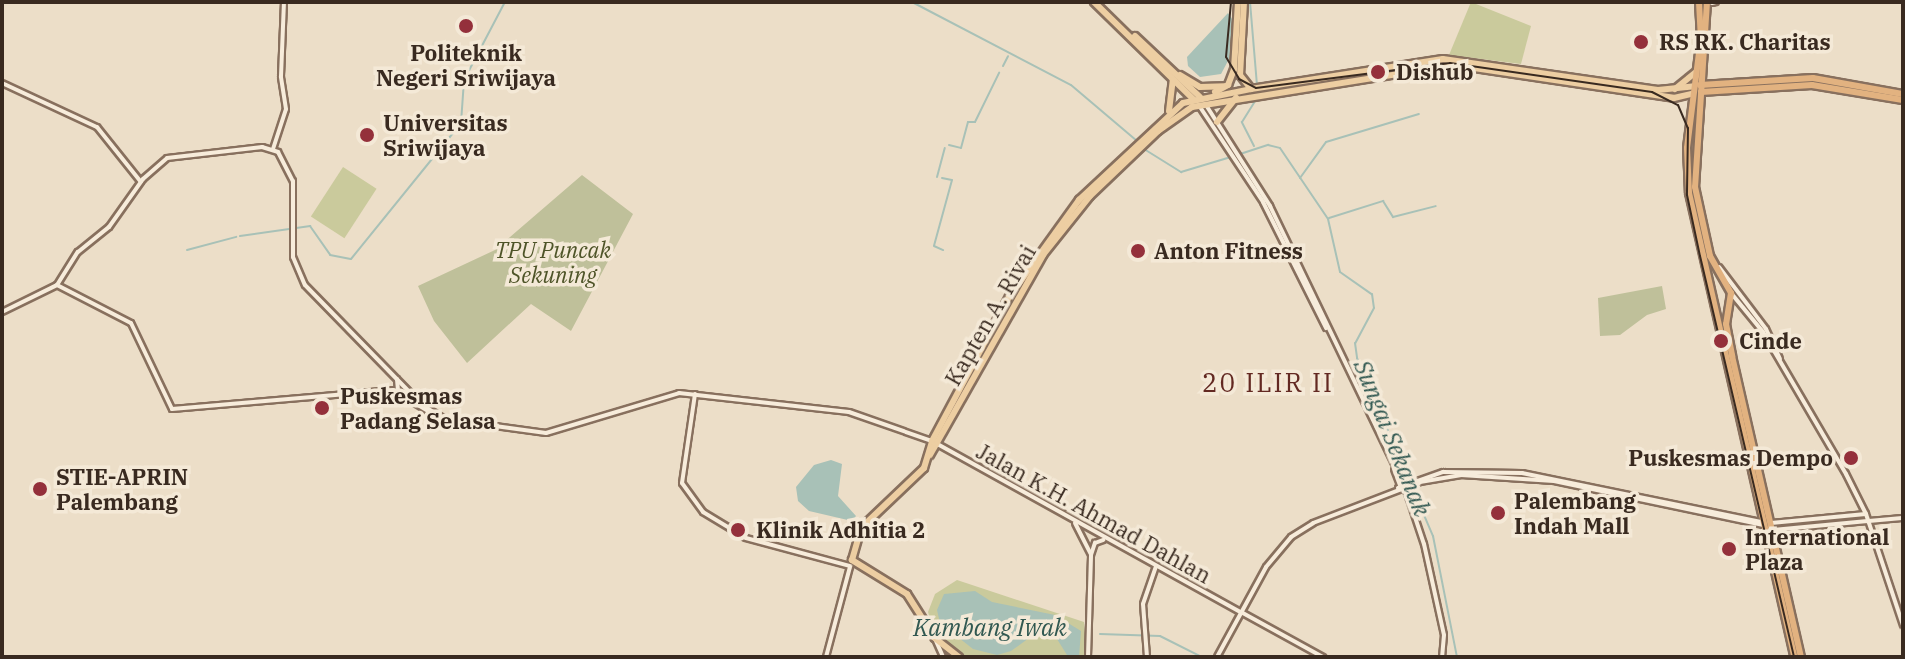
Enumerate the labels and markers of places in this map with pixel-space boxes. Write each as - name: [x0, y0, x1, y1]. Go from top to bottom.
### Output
- marker: Politeknik Negeri Sriwijaya: [457, 17, 475, 35]
- place label: RS RK. Charitas: [1659, 29, 1831, 55]
- marker: RS RK. Charitas: [1630, 31, 1652, 53]
- place label: Politeknik Negeri Sriwijaya: [376, 39, 556, 90]
- place label: Dishub: [1396, 59, 1473, 85]
- marker: Dishub: [1367, 61, 1389, 83]
- place label: Universitas Sriwijaya: [383, 109, 508, 160]
- marker: Universitas Sriwijaya: [358, 126, 376, 144]
- place label: Anton Fitness: [1154, 238, 1303, 264]
- marker: Anton Fitness: [1129, 242, 1147, 260]
- place label: Cinde: [1739, 328, 1802, 354]
- marker: Cinde: [1710, 330, 1732, 352]
- place label: Puskesmas Padang Selasa: [340, 382, 496, 434]
- marker: Puskesmas Padang Selasa: [311, 397, 333, 419]
- place label: Puskesmas Dempo: [1628, 445, 1833, 471]
- marker: Puskesmas Dempo: [1840, 447, 1862, 469]
- place label: STIE-APRIN Palembang: [56, 463, 188, 514]
- marker: STIE-APRIN Palembang: [31, 480, 49, 498]
- place label: Palembang Indah Mall: [1514, 487, 1636, 538]
- marker: Palembang Indah Mall: [1489, 504, 1507, 522]
- place label: Klinik Adhitia 2: [756, 517, 925, 543]
- marker: Klinik Adhitia 2: [727, 519, 749, 541]
- place label: International Plaza: [1745, 523, 1890, 574]
- marker: International Plaza: [1720, 540, 1738, 558]

